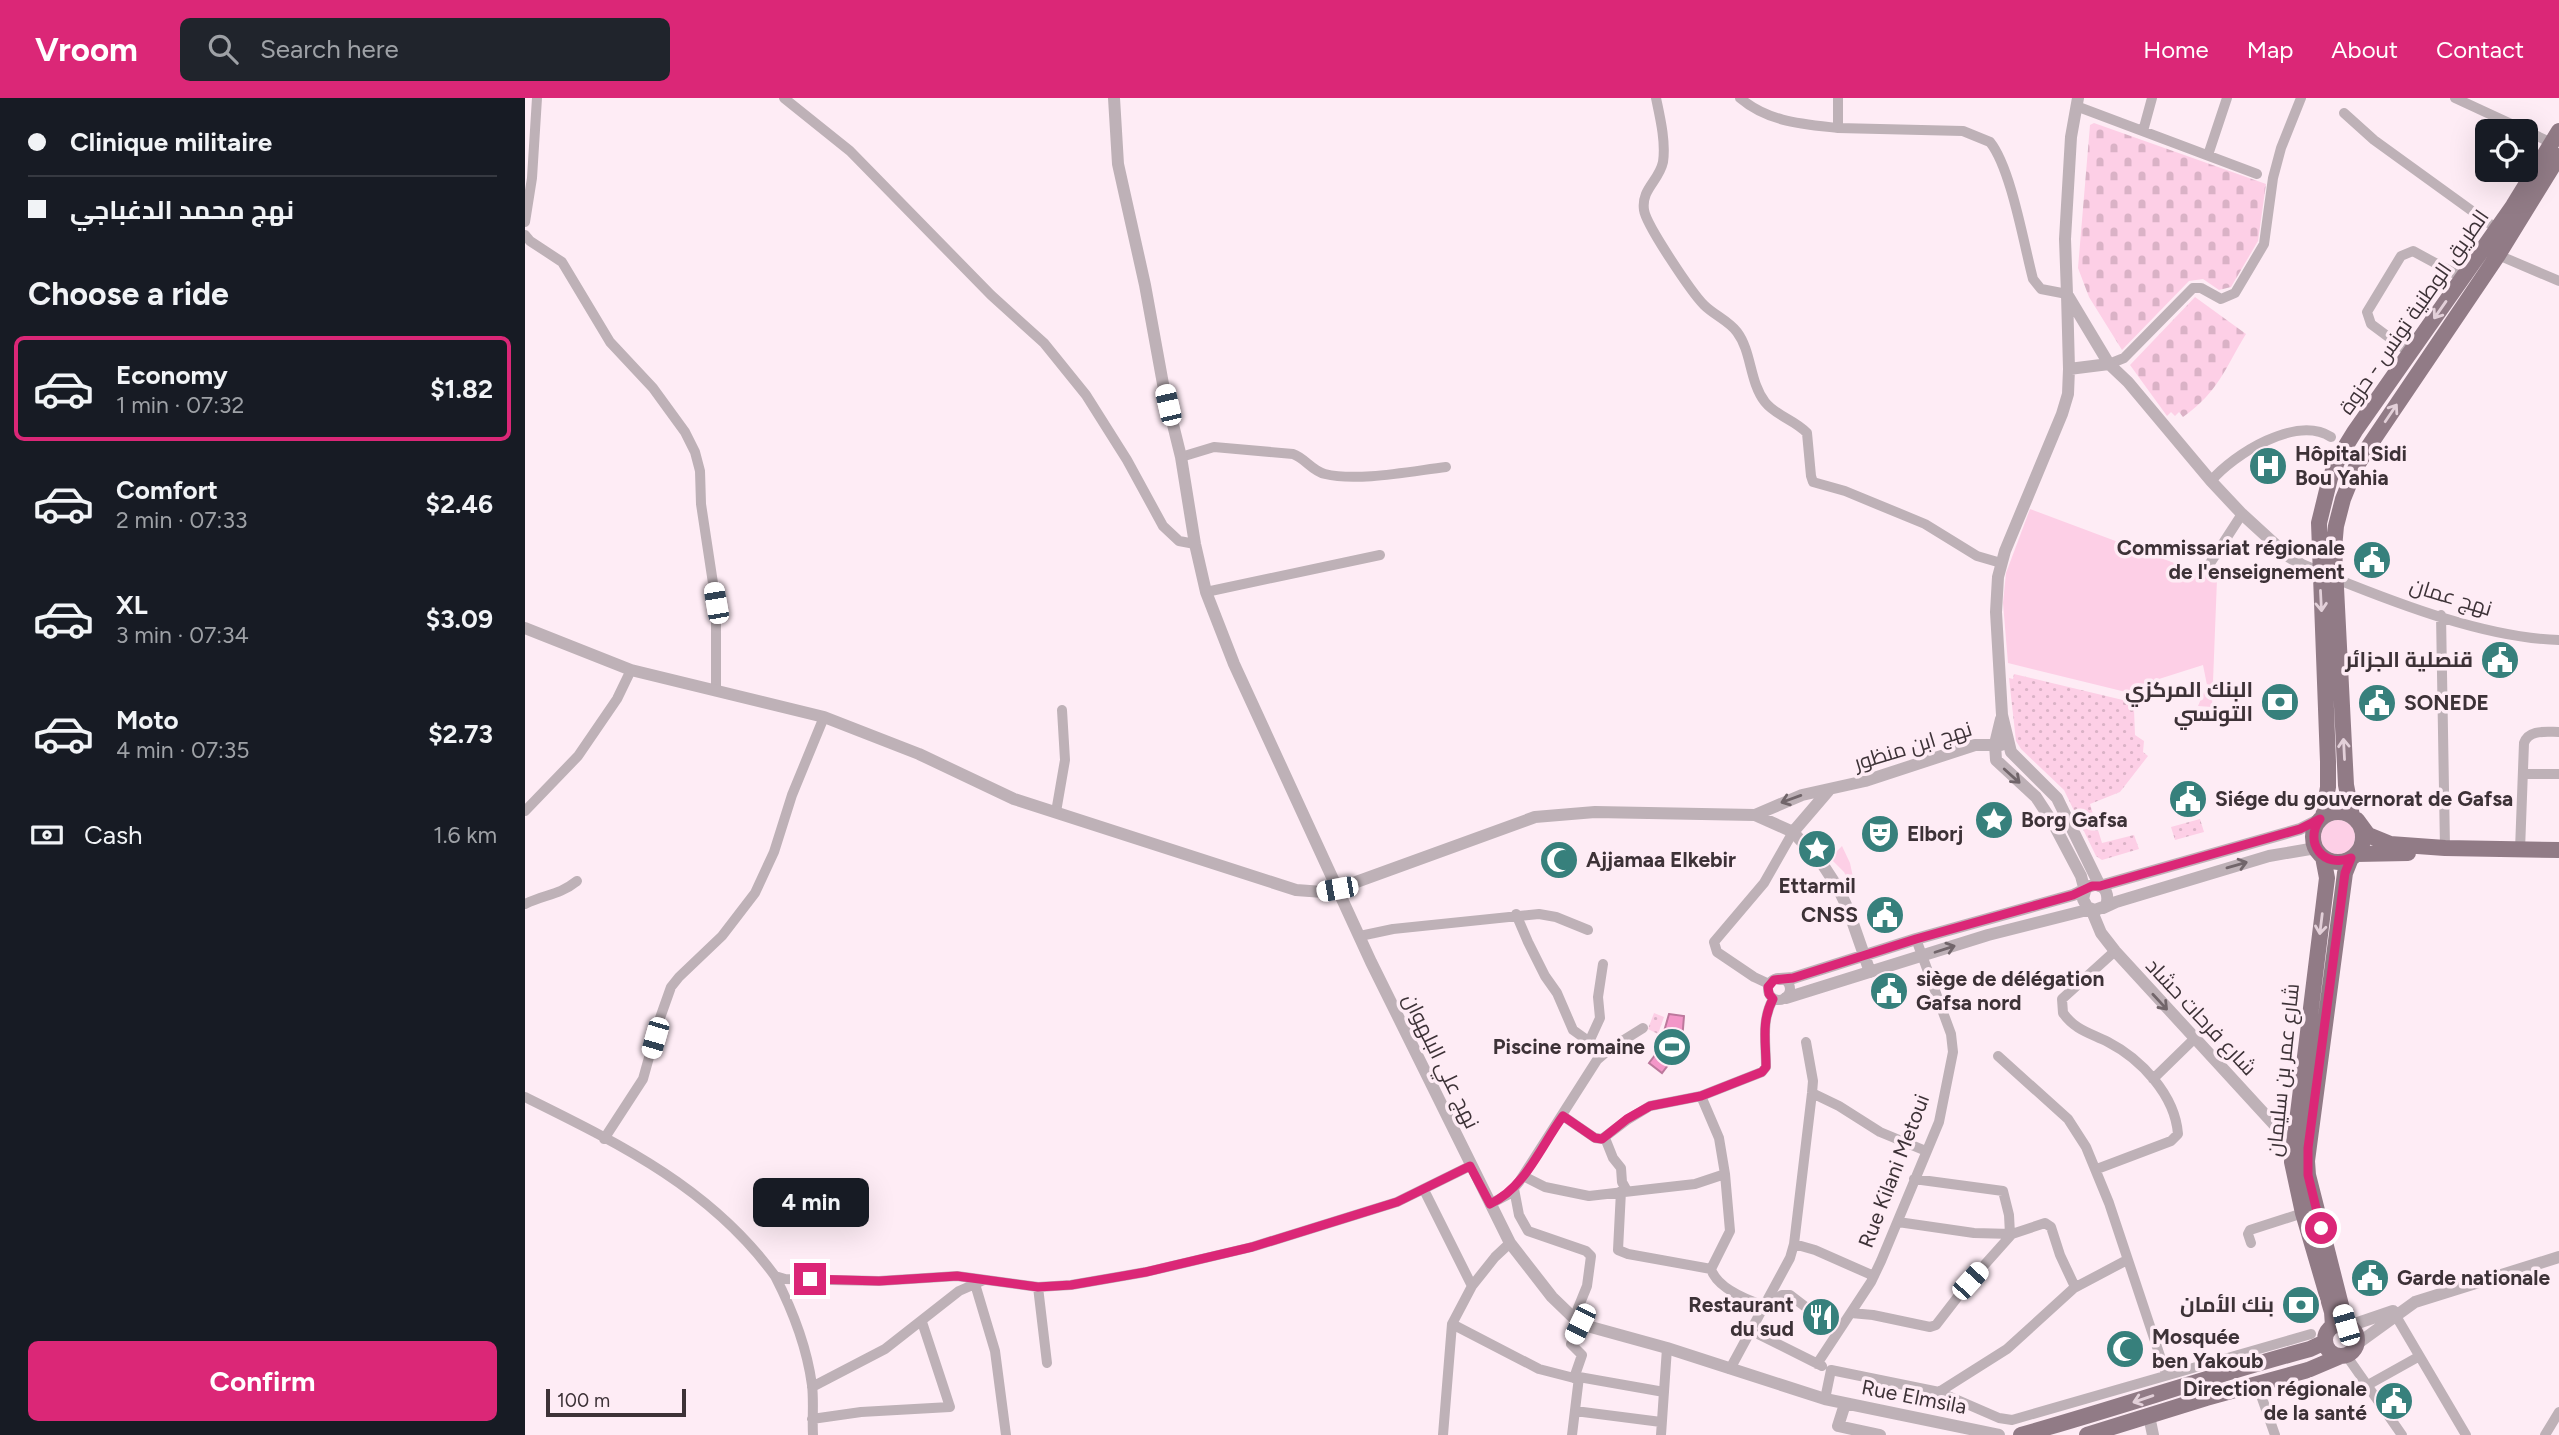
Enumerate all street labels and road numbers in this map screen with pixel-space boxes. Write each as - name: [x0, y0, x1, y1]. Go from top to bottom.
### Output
- street label: الطريق الوطنية تونس - حزوة: [2333, 205, 2495, 419]
- street label: نهج عمان: [2406, 572, 2495, 623]
- street label: نهج ابن منظور: [1850, 716, 1975, 778]
- street label: شارع فرحات حشاد: [2139, 953, 2262, 1082]
- street label: شارع عمر بن سليمان: [2261, 982, 2306, 1158]
- street label: نهج علي البلهوان: [1394, 989, 1485, 1134]
- street label: Rue Kilani Metoui: [1853, 1091, 1934, 1251]
- street label: Rue Elmsila: [1859, 1374, 1969, 1419]

